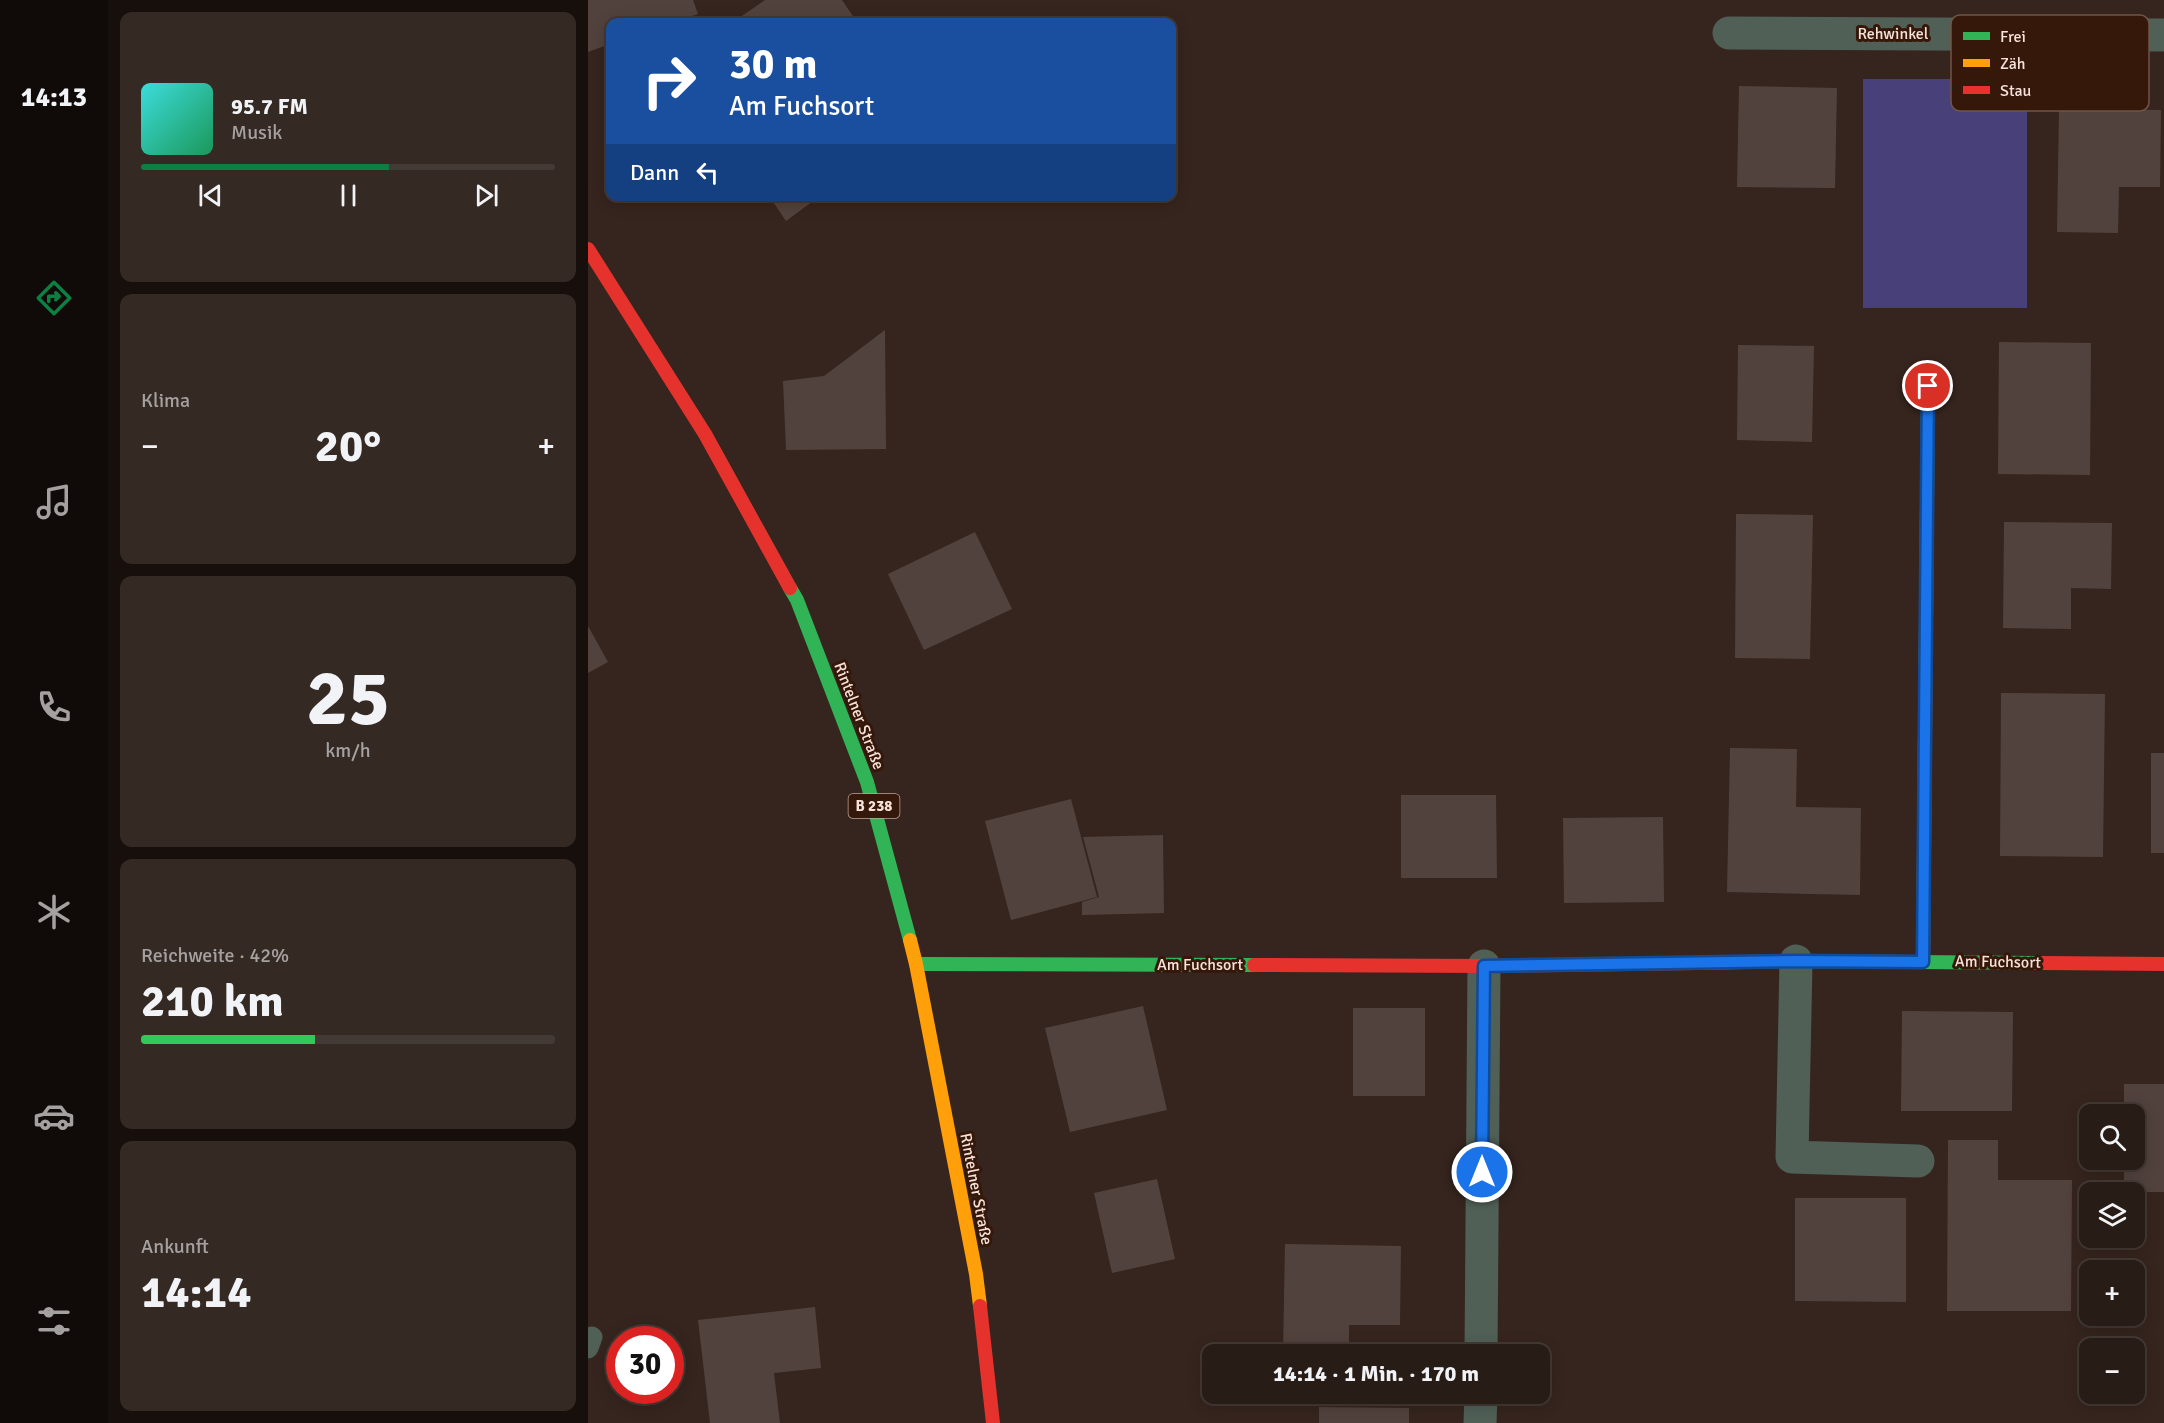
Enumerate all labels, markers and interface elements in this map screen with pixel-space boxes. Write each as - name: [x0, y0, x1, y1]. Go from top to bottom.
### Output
- legend: [1951, 15, 2149, 111]
- street label: Rehwinkel: [1857, 24, 1929, 44]
- text: Frei: [2000, 27, 2026, 47]
- text: 30 m: [729, 39, 818, 90]
- icon: right: [630, 42, 708, 120]
- text: Zäh: [2000, 54, 2026, 74]
- text: 14:13: [21, 81, 87, 114]
- text: Stau: [2000, 81, 2031, 101]
- text: Am Fuchsort: [729, 90, 874, 123]
- text: 95.7 FM: [231, 93, 308, 120]
- text: Musik: [231, 120, 282, 145]
- icon: left: [691, 156, 724, 189]
- text: Dann: [630, 159, 679, 186]
- icon: previous: [194, 179, 227, 212]
- icon: pause: [332, 179, 365, 212]
- icon: next: [470, 179, 503, 212]
- icon: directions: [33, 277, 75, 319]
- pin: [1902, 360, 1953, 411]
- icon: arrive: [1911, 369, 1944, 402]
- text: Klima: [141, 388, 190, 413]
- text: 20°: [315, 419, 381, 474]
- text: −: [141, 426, 159, 467]
- text: +: [537, 426, 555, 467]
- icon: music: [33, 481, 75, 523]
- text: 25: [306, 651, 390, 747]
- street label: Rintelner Straße: [829, 659, 889, 773]
- icon: phone: [33, 686, 75, 728]
- text: km/h: [325, 738, 371, 763]
- road number: B 238: [848, 794, 900, 818]
- icon: climate: [33, 891, 75, 933]
- text: Reichweite · 42%: [141, 943, 289, 968]
- street label: Am Fuchsort: [1955, 951, 2042, 973]
- street label: Am Fuchsort: [1157, 955, 1243, 975]
- text: 210 km: [141, 974, 284, 1029]
- icon: car: [33, 1095, 75, 1137]
- map controls: [2079, 1104, 2145, 1404]
- button: search: [2079, 1104, 2145, 1170]
- street label: Rintelner Straße: [955, 1131, 997, 1247]
- position arrow: [1450, 1140, 1514, 1204]
- button: layers: [2079, 1182, 2145, 1248]
- text: Ankunft: [141, 1234, 209, 1259]
- button: +: [2079, 1260, 2145, 1326]
- text: 14:14: [141, 1265, 251, 1320]
- icon: filters: [33, 1300, 75, 1342]
- speed limit sign: 30: [606, 1326, 684, 1404]
- button: −: [2079, 1338, 2145, 1404]
- text: 14:14 · 1 Min. · 170 m: [1273, 1360, 1479, 1387]

